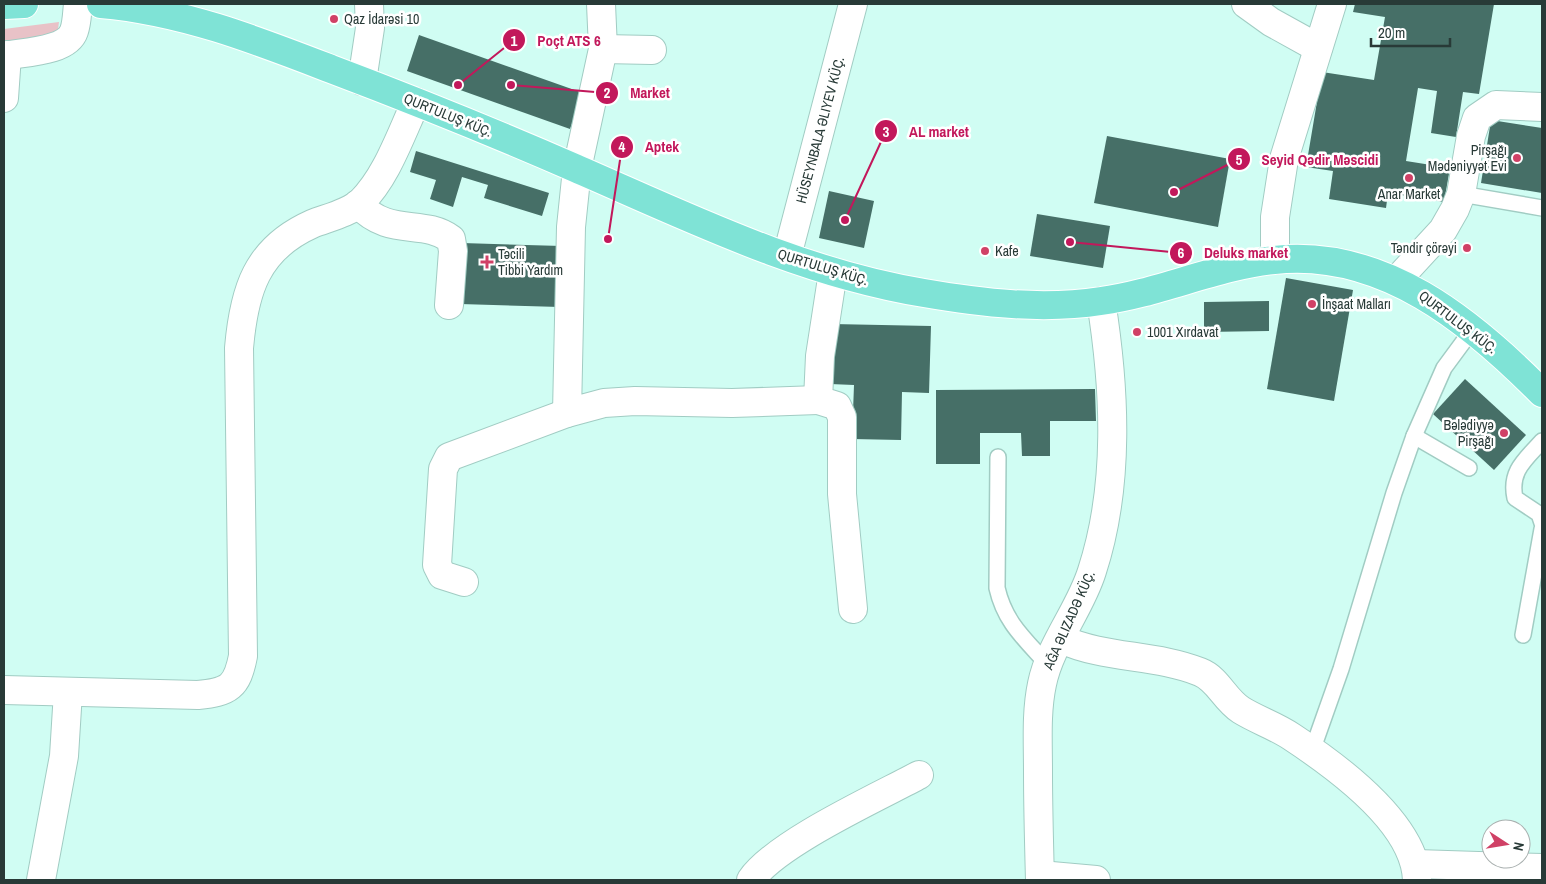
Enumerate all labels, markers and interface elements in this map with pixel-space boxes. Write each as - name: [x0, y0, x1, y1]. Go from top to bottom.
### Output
- place label: Qaz İdarəsi 10: [344, 10, 419, 28]
- marker: Qaz İdarəsi 10: [328, 13, 340, 25]
- scale bar: [1371, 15, 1450, 47]
- text: 20 m: [1378, 22, 1405, 43]
- callout: Poçt ATS 6: [502, 25, 611, 55]
- text: 1: [511, 30, 518, 51]
- text: Poçt ATS 6: [537, 30, 601, 51]
- street label: HÜSEYNBALA ƏLIYEV KÜÇ.: [792, 55, 848, 205]
- callout: Market: [595, 78, 680, 108]
- text: 2: [604, 82, 611, 103]
- text: Market: [630, 82, 670, 103]
- street label: QURTULUŞ KÜÇ.: [401, 89, 495, 141]
- callout: AL market: [874, 116, 979, 146]
- text: 3: [883, 121, 890, 142]
- text: AL market: [909, 121, 969, 142]
- callout: Aptek: [610, 132, 689, 162]
- text: 4: [619, 136, 626, 157]
- text: Aptek: [645, 136, 679, 157]
- place label: Pirşağı Mədəniyyət Evi: [1428, 141, 1507, 175]
- callout: Seyid Qədir Məscidi: [1227, 144, 1389, 174]
- text: 5: [1236, 149, 1243, 170]
- text: Seyid Qədir Məscidi: [1262, 149, 1378, 170]
- marker: Pirşağı Mədəniyyət Evi: [1511, 152, 1523, 164]
- marker: Anar Market: [1403, 172, 1415, 184]
- place label: Anar Market: [1377, 185, 1440, 203]
- callout: Deluks market: [1169, 238, 1298, 268]
- place label: Təndir çörəyi: [1391, 239, 1457, 257]
- place label: Kafe: [995, 242, 1019, 260]
- text: 6: [1178, 242, 1185, 263]
- text: Deluks market: [1204, 242, 1288, 263]
- marker: Təndir çörəyi: [1461, 242, 1473, 254]
- place label: Təcili Tibbi Yardım: [498, 245, 563, 279]
- street label: QURTULUŞ KÜÇ.: [776, 245, 870, 289]
- marker: Kafe: [979, 245, 991, 257]
- marker: Təcili Tibbi Yardım: [480, 255, 494, 269]
- street label: QURTULUŞ KÜÇ.: [1415, 287, 1501, 357]
- place label: İnşaat Malları: [1322, 295, 1391, 313]
- marker: İnşaat Malları: [1306, 298, 1318, 310]
- place label: 1001 Xırdavat: [1147, 323, 1218, 341]
- marker: 1001 Xırdavat: [1131, 326, 1143, 338]
- place label: Bələdiyyə Pirşağı: [1444, 416, 1494, 450]
- marker: Bələdiyyə Pirşağı: [1498, 427, 1510, 439]
- street label: AĞA ƏLIZADƏ KÜÇ.: [1039, 568, 1099, 673]
- north arrow: [1481, 819, 1531, 869]
- text: N: [1509, 841, 1528, 853]

